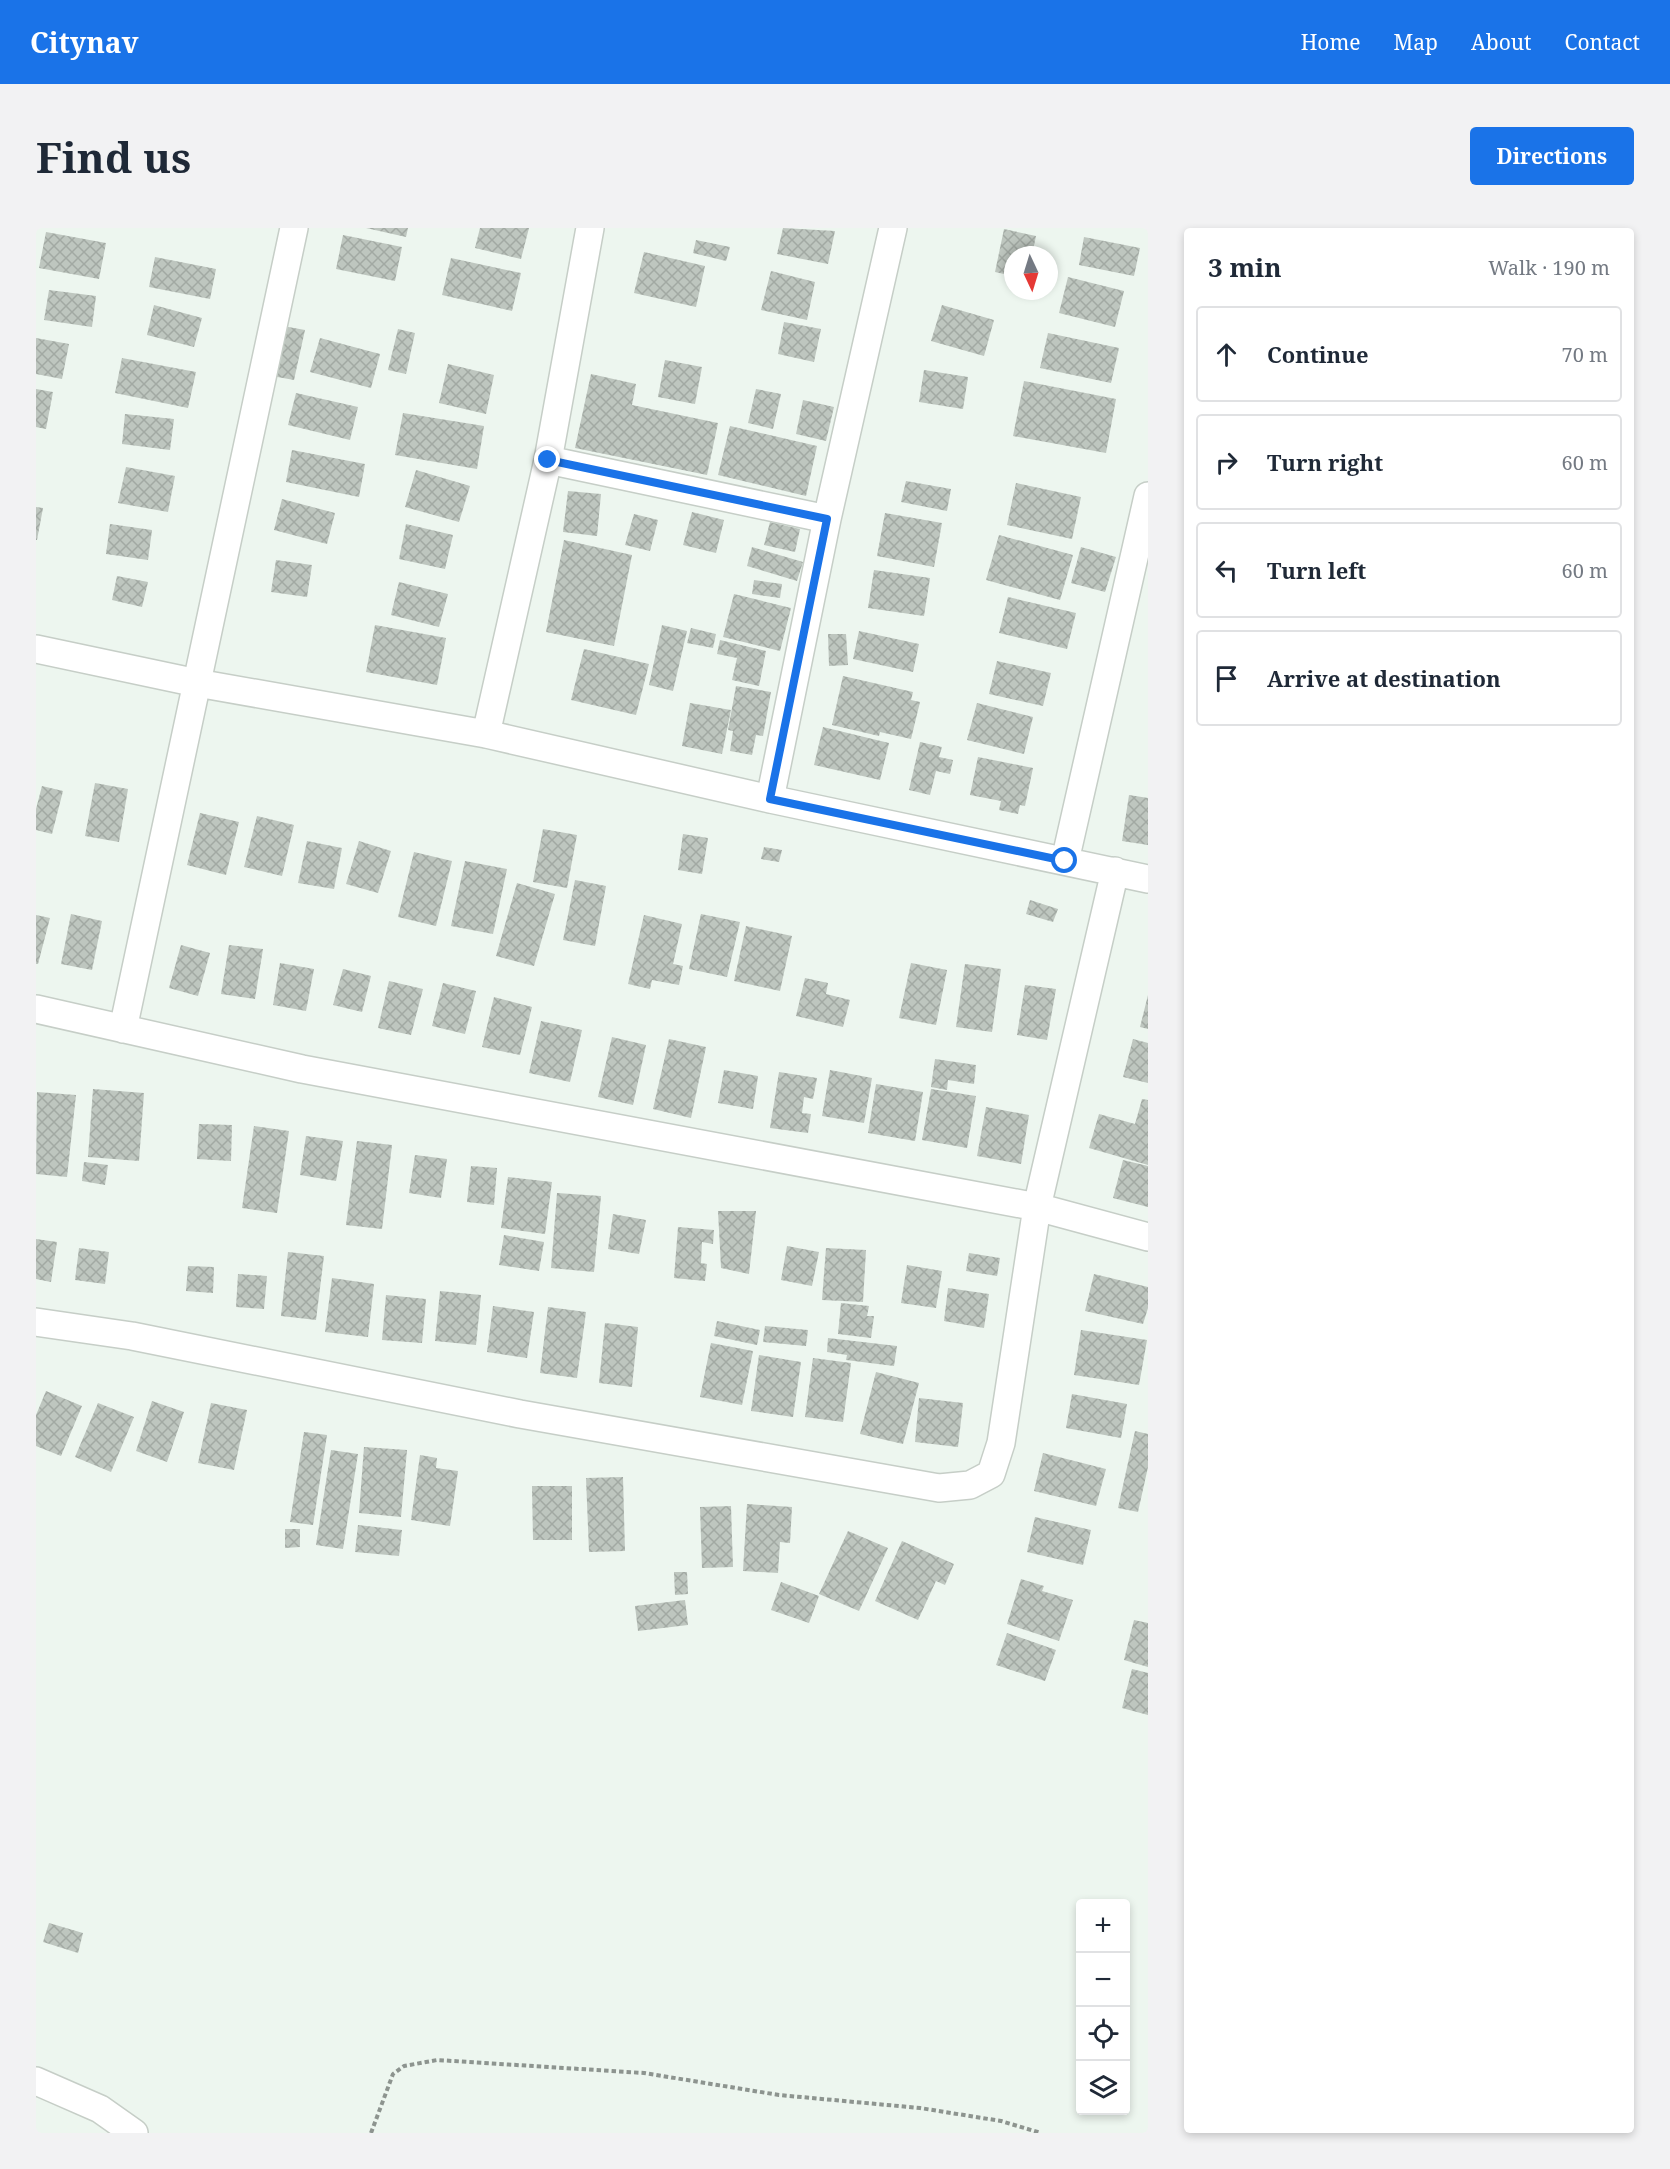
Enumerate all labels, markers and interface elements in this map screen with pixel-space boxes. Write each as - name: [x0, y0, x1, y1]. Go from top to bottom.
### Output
- text: Citynav: [30, 23, 139, 61]
- text: Home: [1301, 28, 1361, 56]
- text: Map: [1394, 28, 1438, 56]
- text: About: [1471, 28, 1532, 56]
- text: Contact: [1565, 28, 1640, 56]
- button: Directions: [1470, 127, 1634, 185]
- text: Find us: [36, 128, 191, 185]
- north arrow: [1004, 246, 1058, 300]
- text: 3 min: [1208, 249, 1282, 285]
- text: Walk · 190 m: [1488, 254, 1610, 281]
- icon: ahead: [1210, 338, 1243, 371]
- text: Continue: [1267, 339, 1369, 369]
- text: 70 m: [1562, 341, 1608, 368]
- route end: [534, 446, 560, 472]
- icon: right: [1210, 446, 1243, 479]
- text: Turn right: [1267, 447, 1383, 477]
- text: 60 m: [1562, 449, 1608, 476]
- icon: left: [1210, 554, 1243, 587]
- text: Turn left: [1267, 555, 1366, 585]
- text: 60 m: [1562, 557, 1608, 584]
- icon: arrive: [1210, 662, 1243, 695]
- text: Arrive at destination: [1267, 663, 1501, 693]
- route start: [1051, 847, 1077, 873]
- map controls: [1076, 1899, 1130, 2115]
- button: +: [1076, 1899, 1130, 1953]
- button: −: [1076, 1953, 1130, 2007]
- button: locate: [1076, 2007, 1130, 2061]
- button: layers: [1076, 2061, 1130, 2115]

